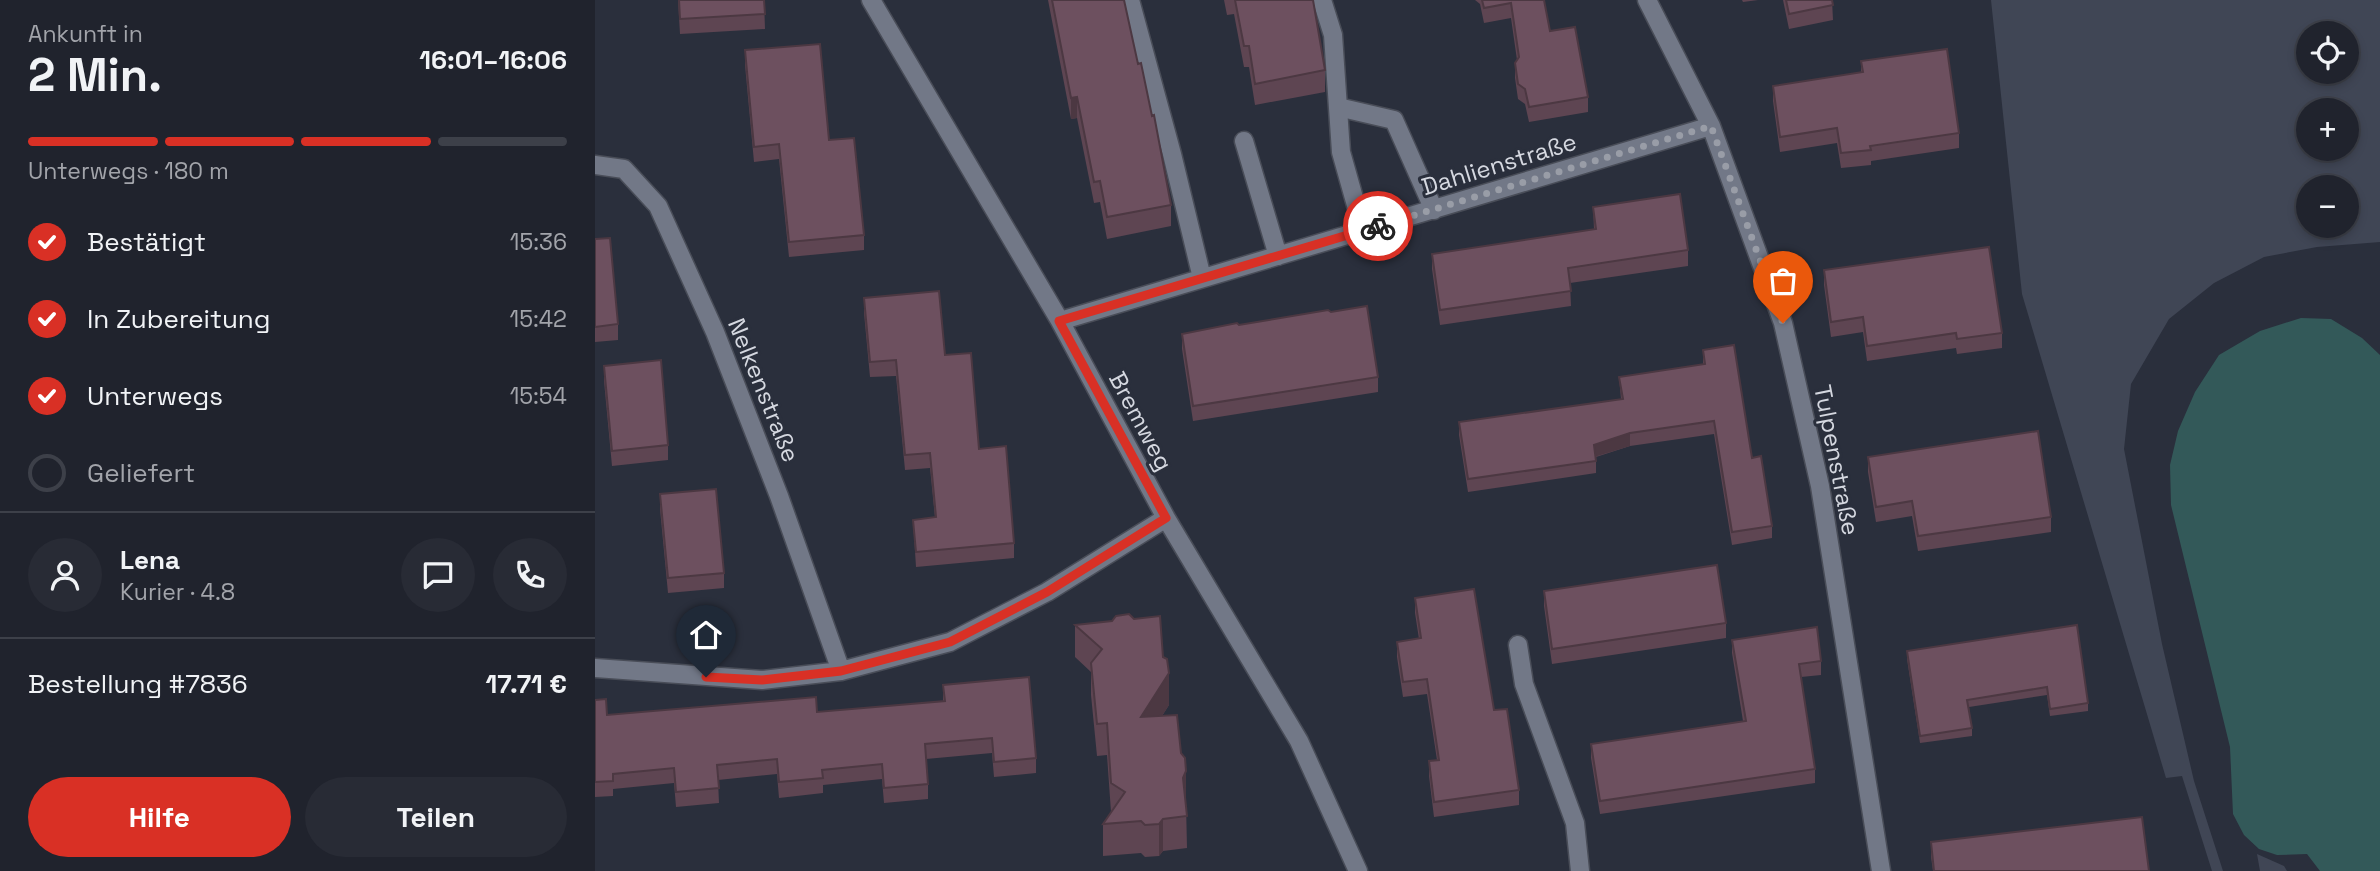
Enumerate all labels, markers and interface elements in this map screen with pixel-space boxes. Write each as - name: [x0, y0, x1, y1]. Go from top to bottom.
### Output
- text: Ankunft in: [28, 19, 143, 49]
- map controls: [2296, 21, 2359, 238]
- button: locate: [2296, 21, 2359, 84]
- text: 16:01–16:06: [419, 43, 567, 77]
- text: 2 Min.: [28, 46, 162, 104]
- button: +: [2296, 98, 2359, 161]
- street label: Dahlienstraße: [1418, 126, 1580, 202]
- text: Unterwegs · 180 m: [28, 156, 229, 186]
- button: −: [2296, 175, 2359, 238]
- courier: [1343, 191, 1413, 261]
- icon: bike: [1359, 207, 1397, 245]
- icon: check: [28, 223, 66, 261]
- text: Bestätigt: [87, 225, 206, 259]
- text: 15:36: [510, 227, 567, 257]
- pin: [1753, 251, 1813, 323]
- icon: bag: [1764, 262, 1802, 300]
- icon: check: [28, 300, 66, 338]
- text: In Zubereitung: [87, 302, 271, 336]
- text: 15:42: [510, 304, 567, 334]
- street label: Nelkenstraße: [721, 314, 807, 466]
- street label: Bremweg: [1102, 366, 1180, 476]
- icon: check: [28, 377, 66, 415]
- text: Unterwegs: [87, 379, 223, 413]
- text: 15:54: [510, 381, 567, 411]
- street label: Tulpenstraße: [1807, 382, 1867, 538]
- text: Geliefert: [87, 456, 195, 490]
- button: person: [28, 538, 102, 612]
- button: chat: [401, 538, 475, 612]
- button: phone: [493, 538, 567, 612]
- text: Lena: [120, 543, 180, 577]
- text: Kurier · 4.8: [120, 577, 235, 607]
- pin: [676, 605, 736, 677]
- icon: home: [687, 616, 725, 654]
- text: Bestellung #7836: [28, 667, 248, 701]
- text: 17.71 €: [486, 667, 567, 701]
- button: Hilfe: [28, 777, 291, 857]
- button: Teilen: [305, 777, 567, 857]

